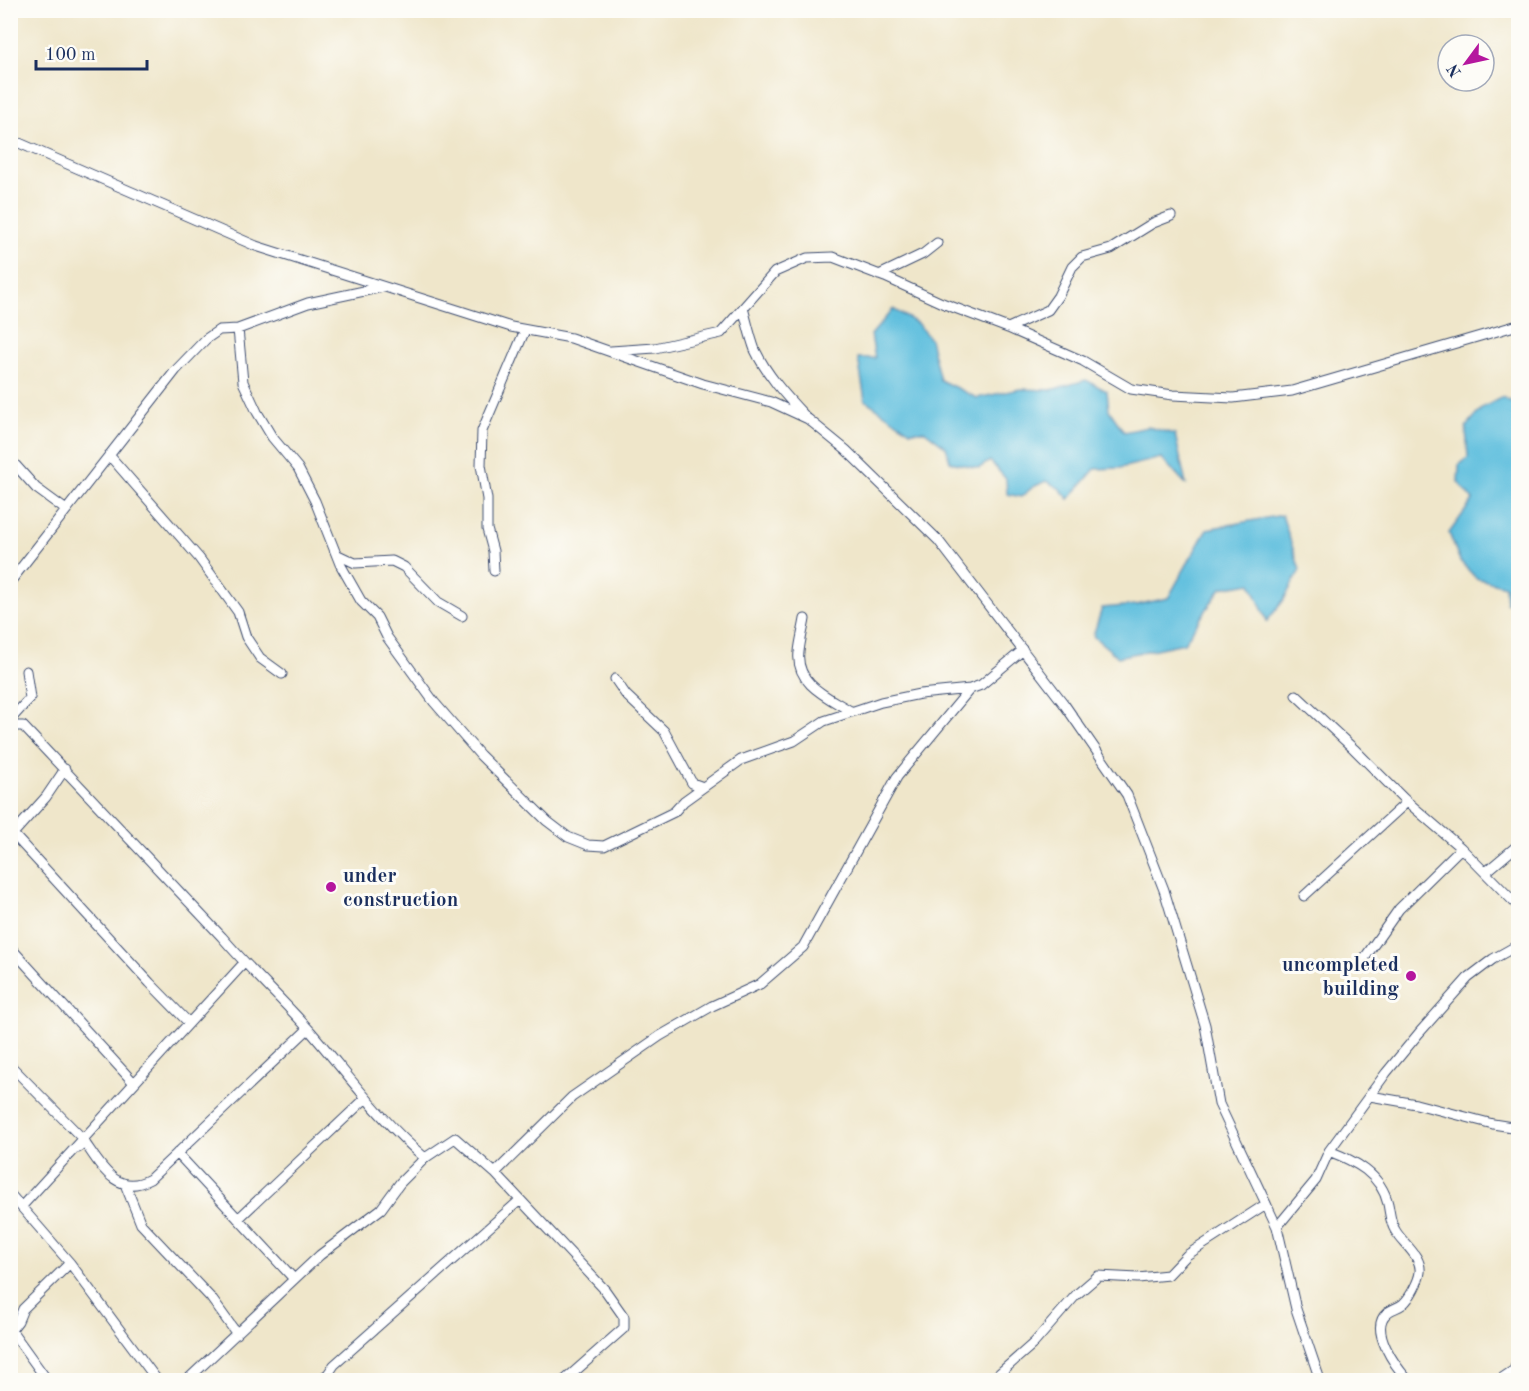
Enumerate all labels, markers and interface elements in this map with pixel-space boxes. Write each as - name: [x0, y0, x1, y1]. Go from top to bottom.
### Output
- scale bar: [36, 33, 147, 71]
- north arrow: [1436, 33, 1496, 93]
- text: 100 m: [45, 46, 96, 64]
- text: N: [1445, 60, 1465, 80]
- place label: under construction: [343, 866, 458, 911]
- marker: under construction: [324, 880, 338, 894]
- place label: uncompleted building: [1282, 955, 1399, 1000]
- marker: uncompleted building: [1404, 969, 1418, 983]

